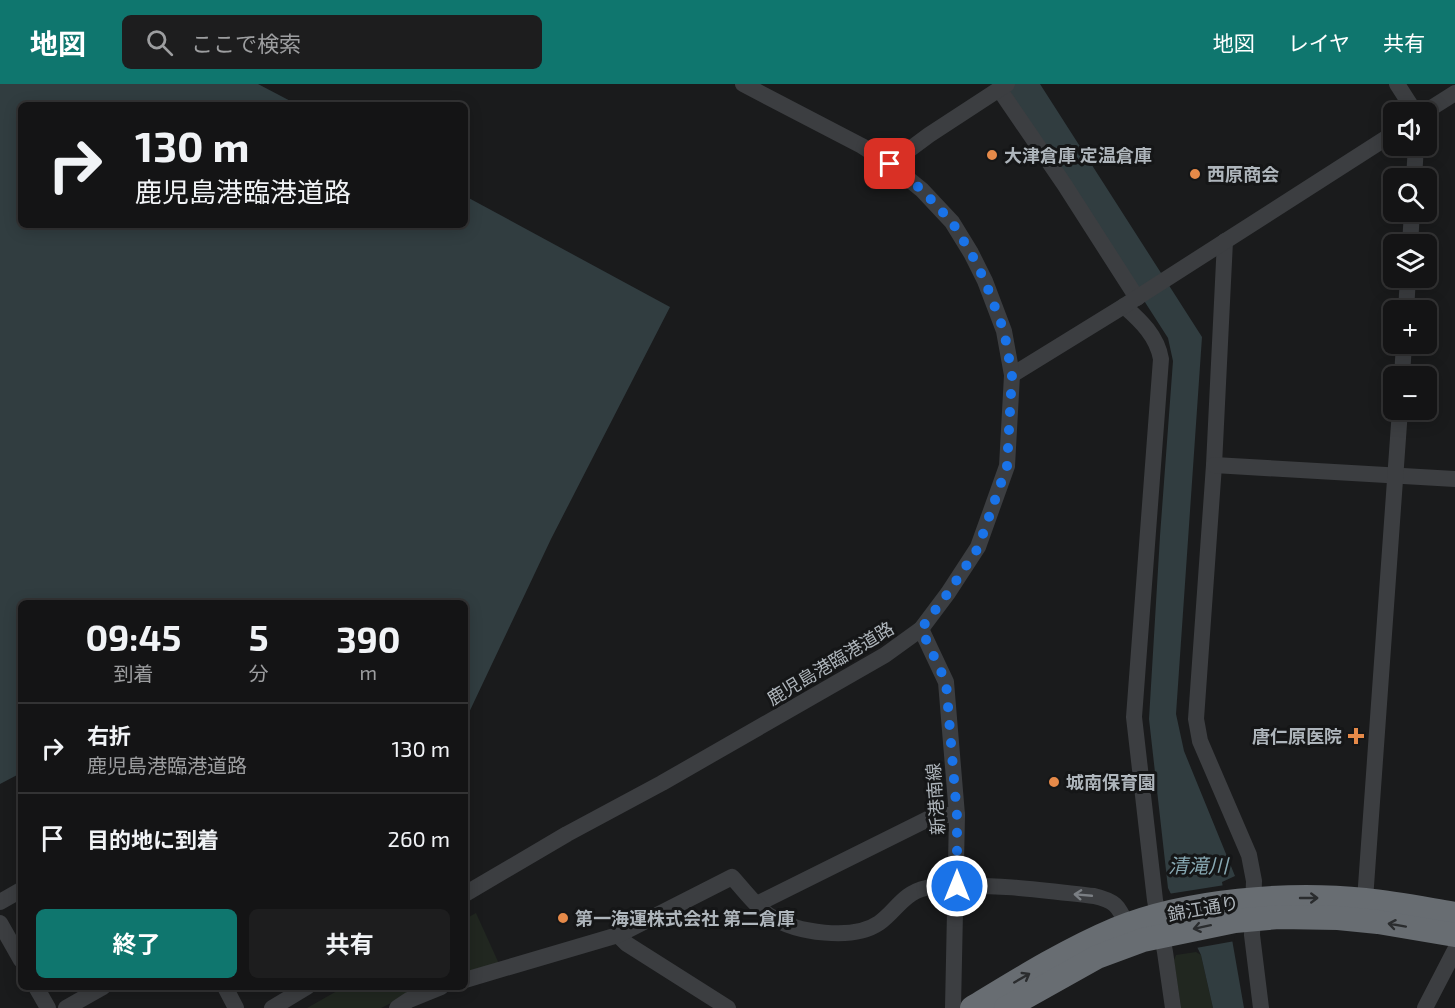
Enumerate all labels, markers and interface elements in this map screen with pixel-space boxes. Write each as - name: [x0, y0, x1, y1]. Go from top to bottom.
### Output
- search box: [122, 15, 542, 69]
- text: 地図: [30, 26, 86, 60]
- icon: search: [143, 26, 176, 59]
- text: ここで検索: [191, 30, 301, 56]
- text: 地図: [1213, 30, 1255, 55]
- text: レイヤ: [1288, 30, 1350, 55]
- text: 共有: [1383, 30, 1425, 55]
- map controls: [1383, 102, 1437, 420]
- button: sound: [1383, 102, 1437, 156]
- text: 130 m: [135, 120, 250, 170]
- icon: right: [36, 126, 114, 204]
- pin: [864, 138, 915, 189]
- place label: 大津倉庫 定温倉庫: [1004, 144, 1152, 166]
- icon: arrive: [873, 147, 906, 180]
- marker: 大津倉庫 定温倉庫: [985, 148, 999, 162]
- place label: 西原商会: [1207, 163, 1279, 185]
- marker: 西原商会: [1188, 167, 1202, 181]
- button: search: [1383, 168, 1437, 222]
- text: 鹿児島港臨港道路: [135, 175, 351, 207]
- button: layers: [1383, 234, 1437, 288]
- button: +: [1383, 300, 1437, 354]
- button: −: [1383, 366, 1437, 420]
- text: 09:45: [85, 615, 181, 658]
- text: 5: [249, 615, 269, 658]
- street label: 鹿児島港臨港道路: [763, 616, 897, 710]
- text: 390: [336, 617, 401, 660]
- text: m: [360, 660, 377, 684]
- text: 到着: [113, 661, 153, 685]
- text: 分: [249, 661, 269, 685]
- text: 右折: [87, 722, 131, 748]
- place label: 唐仁原医院: [1252, 725, 1342, 747]
- marker: 唐仁原医院: [1347, 727, 1365, 745]
- icon: right: [36, 732, 69, 765]
- text: 130 m: [392, 735, 450, 761]
- text: 鹿児島港臨港道路: [87, 753, 247, 777]
- street label: 新港南線: [922, 762, 948, 836]
- place label: 城南保育園: [1066, 771, 1156, 793]
- marker: 城南保育園: [1047, 775, 1061, 789]
- icon: arrive: [36, 822, 69, 855]
- text: 260 m: [388, 825, 450, 851]
- text: 目的地に到着: [87, 826, 219, 852]
- water label: 清滝川: [1168, 853, 1230, 877]
- position arrow: [925, 854, 989, 918]
- one-way arrow: [1074, 889, 1094, 900]
- street label: 錦江通り: [1166, 891, 1240, 925]
- one-way arrow: [1298, 892, 1318, 904]
- place label: 第一海運株式会社 第二倉庫: [575, 907, 795, 929]
- button: 終了: [36, 909, 237, 978]
- button: 共有: [249, 909, 450, 978]
- marker: 第一海運株式会社 第二倉庫: [556, 911, 570, 925]
- one-way arrow: [1388, 920, 1408, 931]
- one-way arrow: [1193, 922, 1212, 933]
- one-way arrow: [1013, 972, 1030, 984]

